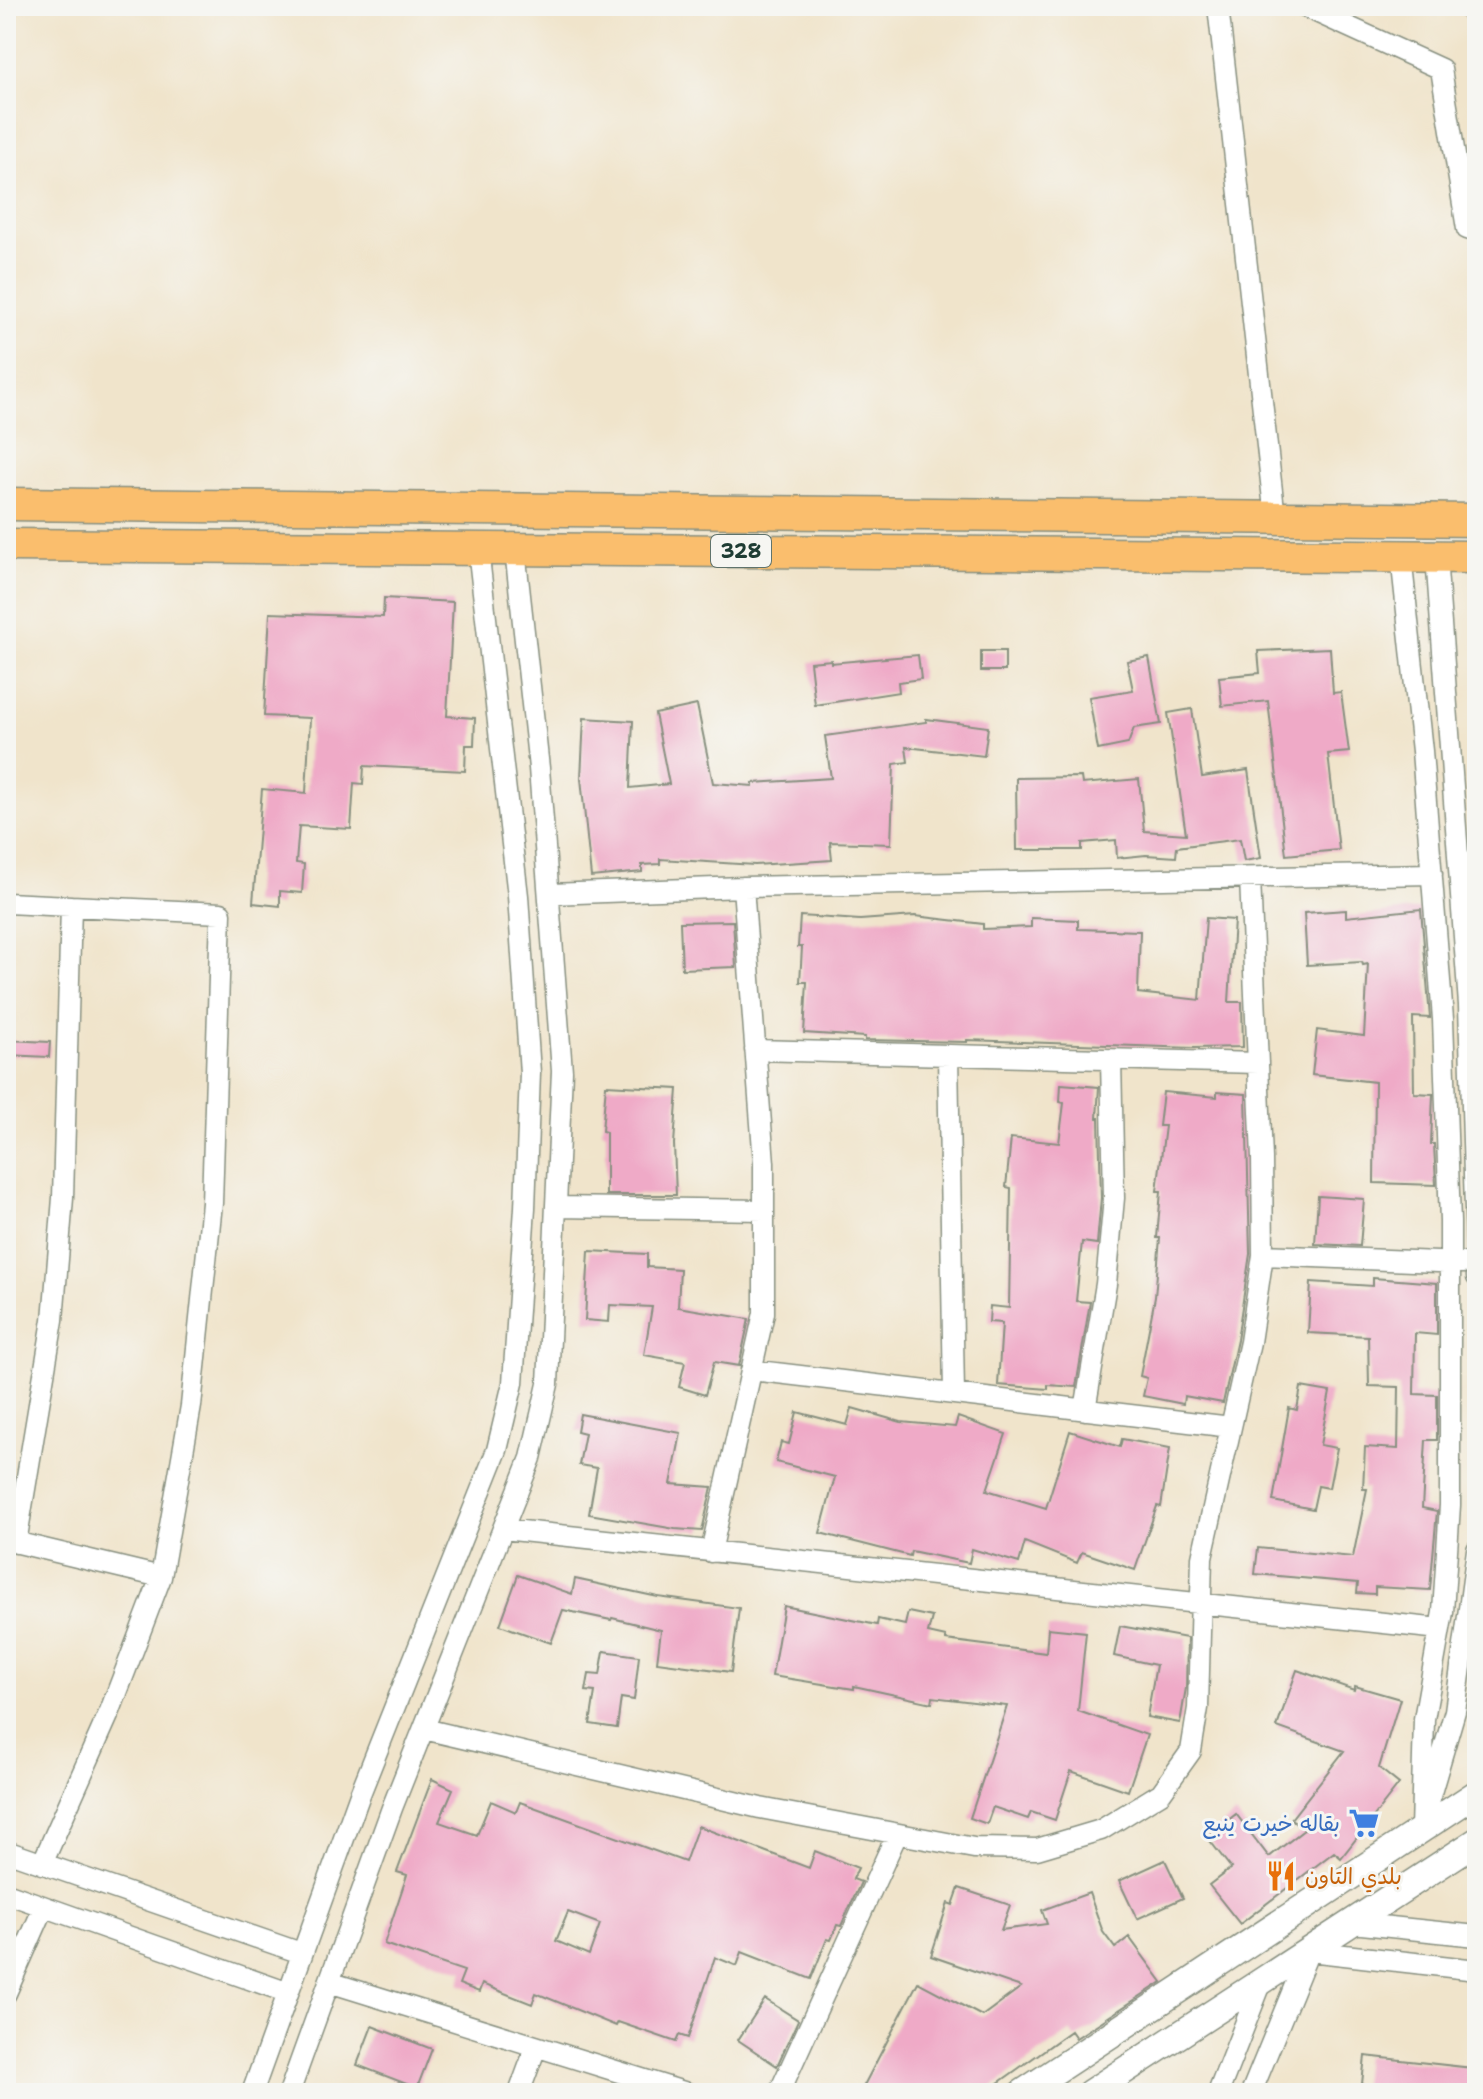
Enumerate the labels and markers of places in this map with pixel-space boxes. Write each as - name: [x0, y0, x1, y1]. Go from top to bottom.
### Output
- supermarket icon: بقاله خيرت ينبع: [1347, 1806, 1381, 1840]
- place label: بقاله خيرت ينبع: [1202, 1809, 1340, 1839]
- restaurant icon: بلدي التاون: [1264, 1859, 1298, 1893]
- place label: بلدي التاون: [1305, 1862, 1402, 1893]

